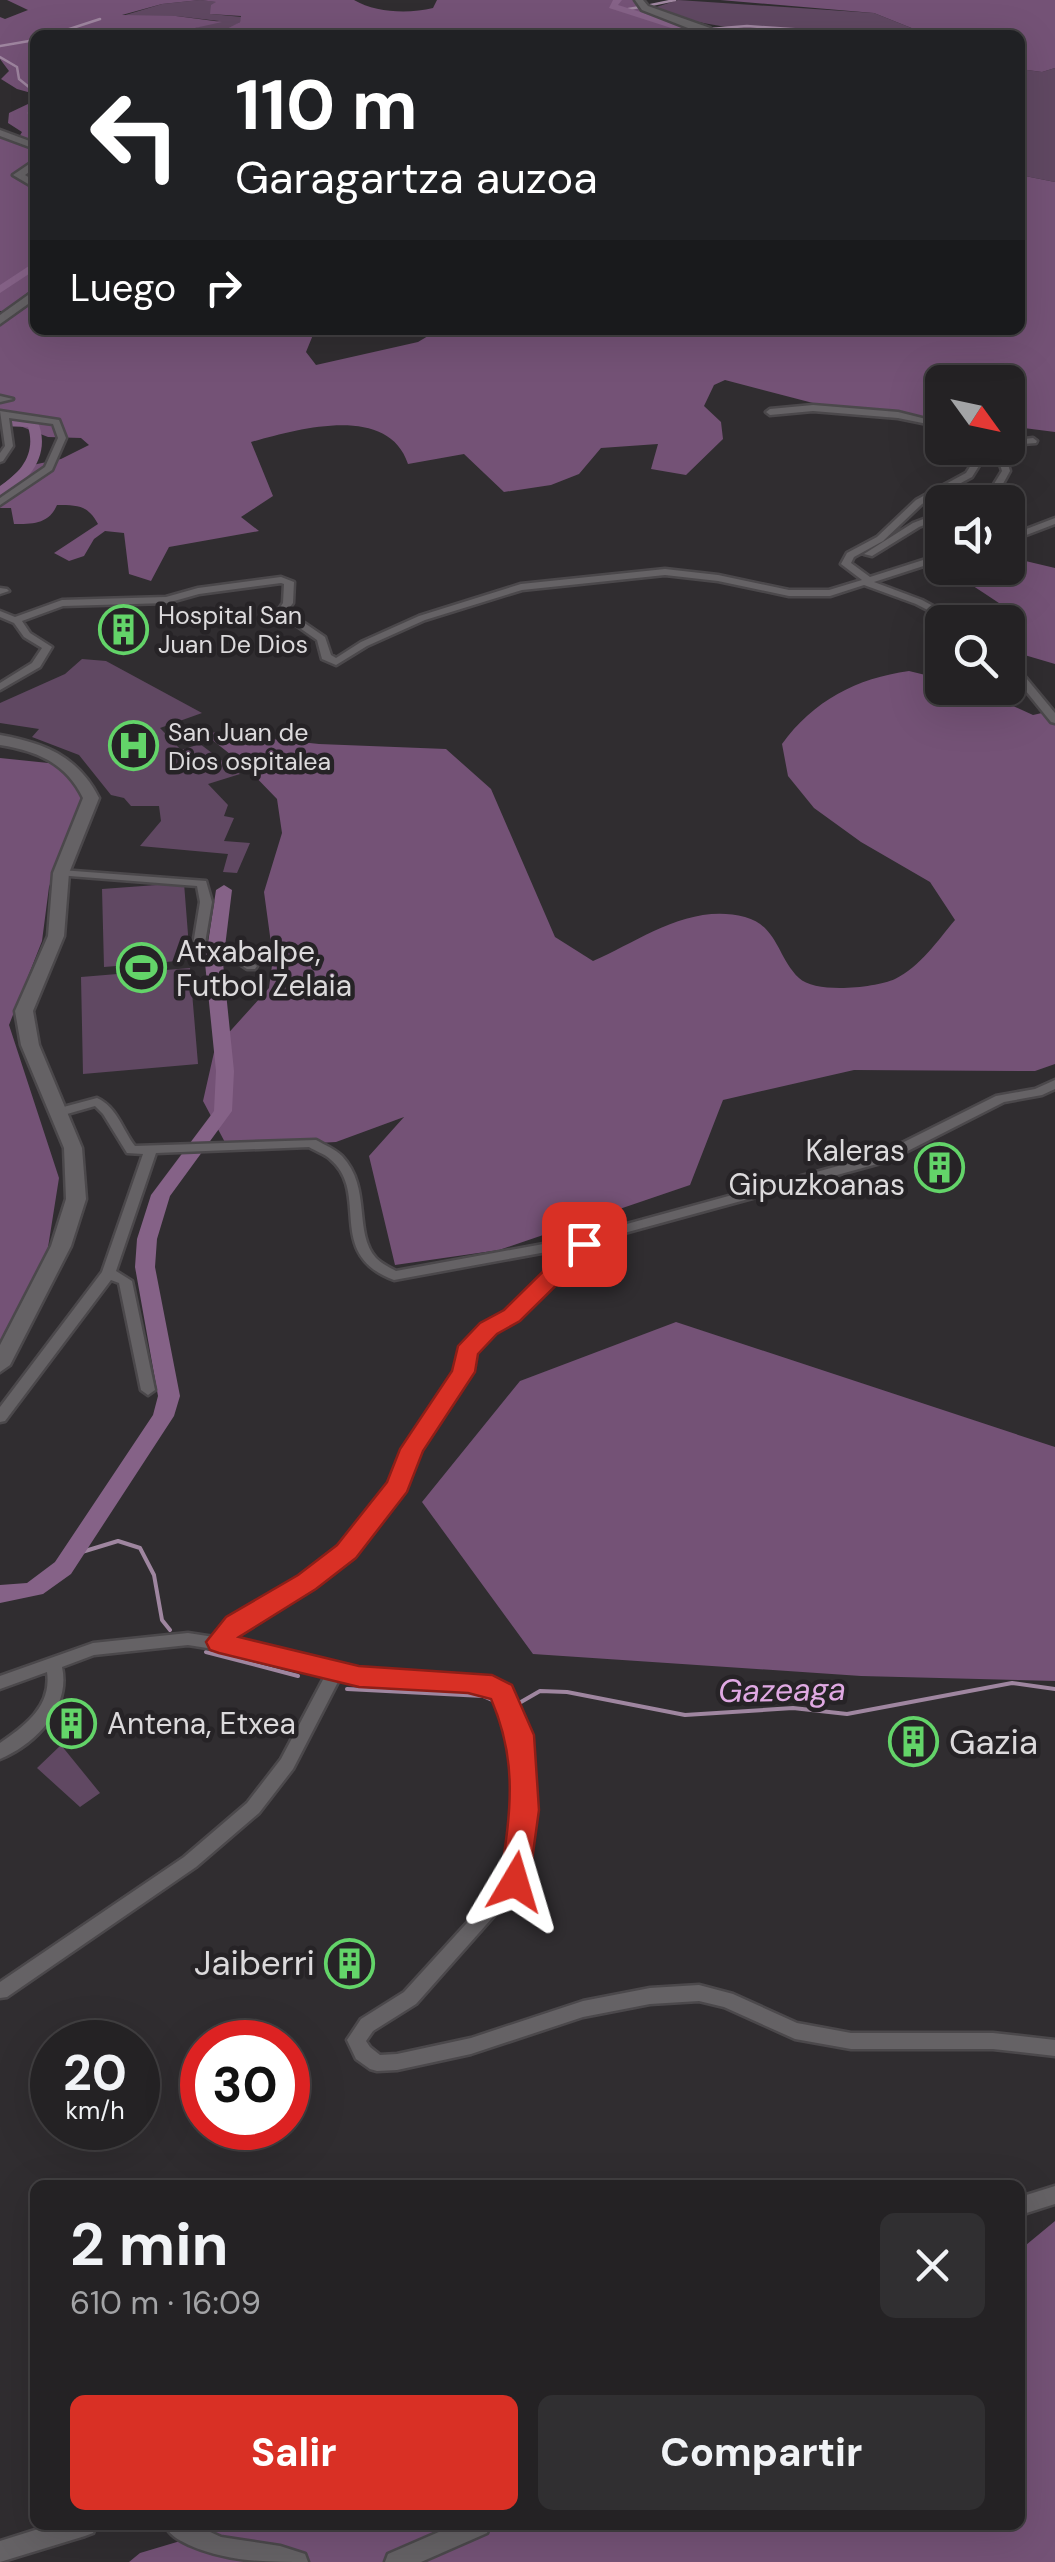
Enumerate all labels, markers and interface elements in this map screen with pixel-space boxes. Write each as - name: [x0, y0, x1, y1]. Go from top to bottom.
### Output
- text: 110 m: [235, 60, 418, 151]
- icon: left: [70, 70, 200, 200]
- text: Garagartza auzoa: [235, 148, 598, 207]
- icon: right: [196, 260, 251, 315]
- text: Luego: [70, 263, 176, 313]
- north arrow: [925, 365, 1025, 465]
- map controls: [925, 365, 1025, 705]
- button: sound: [925, 485, 1025, 585]
- place label: Hospital San Juan De Dios: [158, 599, 308, 661]
- building icon: Hospital San Juan De Dios: [97, 603, 149, 655]
- button: search: [925, 605, 1025, 705]
- place label: San Juan de Dios ospitalea: [168, 716, 331, 778]
- hospital icon: San Juan de Dios ospitalea: [107, 720, 159, 772]
- place label: Atxabalpe, Futbol Zelaia: [176, 932, 352, 1005]
- sports icon: Atxabalpe, Futbol Zelaia: [115, 942, 167, 994]
- place label: Kaleras Gipuzkoanas: [729, 1131, 905, 1204]
- building icon: Kaleras Gipuzkoanas: [914, 1141, 966, 1193]
- pin: [542, 1202, 627, 1287]
- icon: arrive: [557, 1217, 612, 1272]
- water label: Gazeaga: [718, 1668, 846, 1712]
- building icon: Antena, Etxea: [46, 1697, 98, 1749]
- place label: Antena, Etxea: [107, 1704, 296, 1743]
- building icon: Gazia: [888, 1716, 940, 1768]
- place label: Gazia: [949, 1719, 1038, 1765]
- position arrow: [463, 1830, 567, 1934]
- building icon: Jaiberri: [324, 1937, 376, 1989]
- place label: Jaiberri: [194, 1940, 315, 1986]
- speed limit sign: 30: [180, 2020, 310, 2150]
- text: 20: [63, 2040, 127, 2106]
- text: km/h: [65, 2094, 125, 2127]
- text: 2 min: [70, 2205, 229, 2284]
- button: close: [880, 2213, 985, 2318]
- text: 610 m · 16:09: [70, 2282, 261, 2324]
- button: Salir: [70, 2395, 518, 2510]
- button: Compartir: [538, 2395, 985, 2510]

